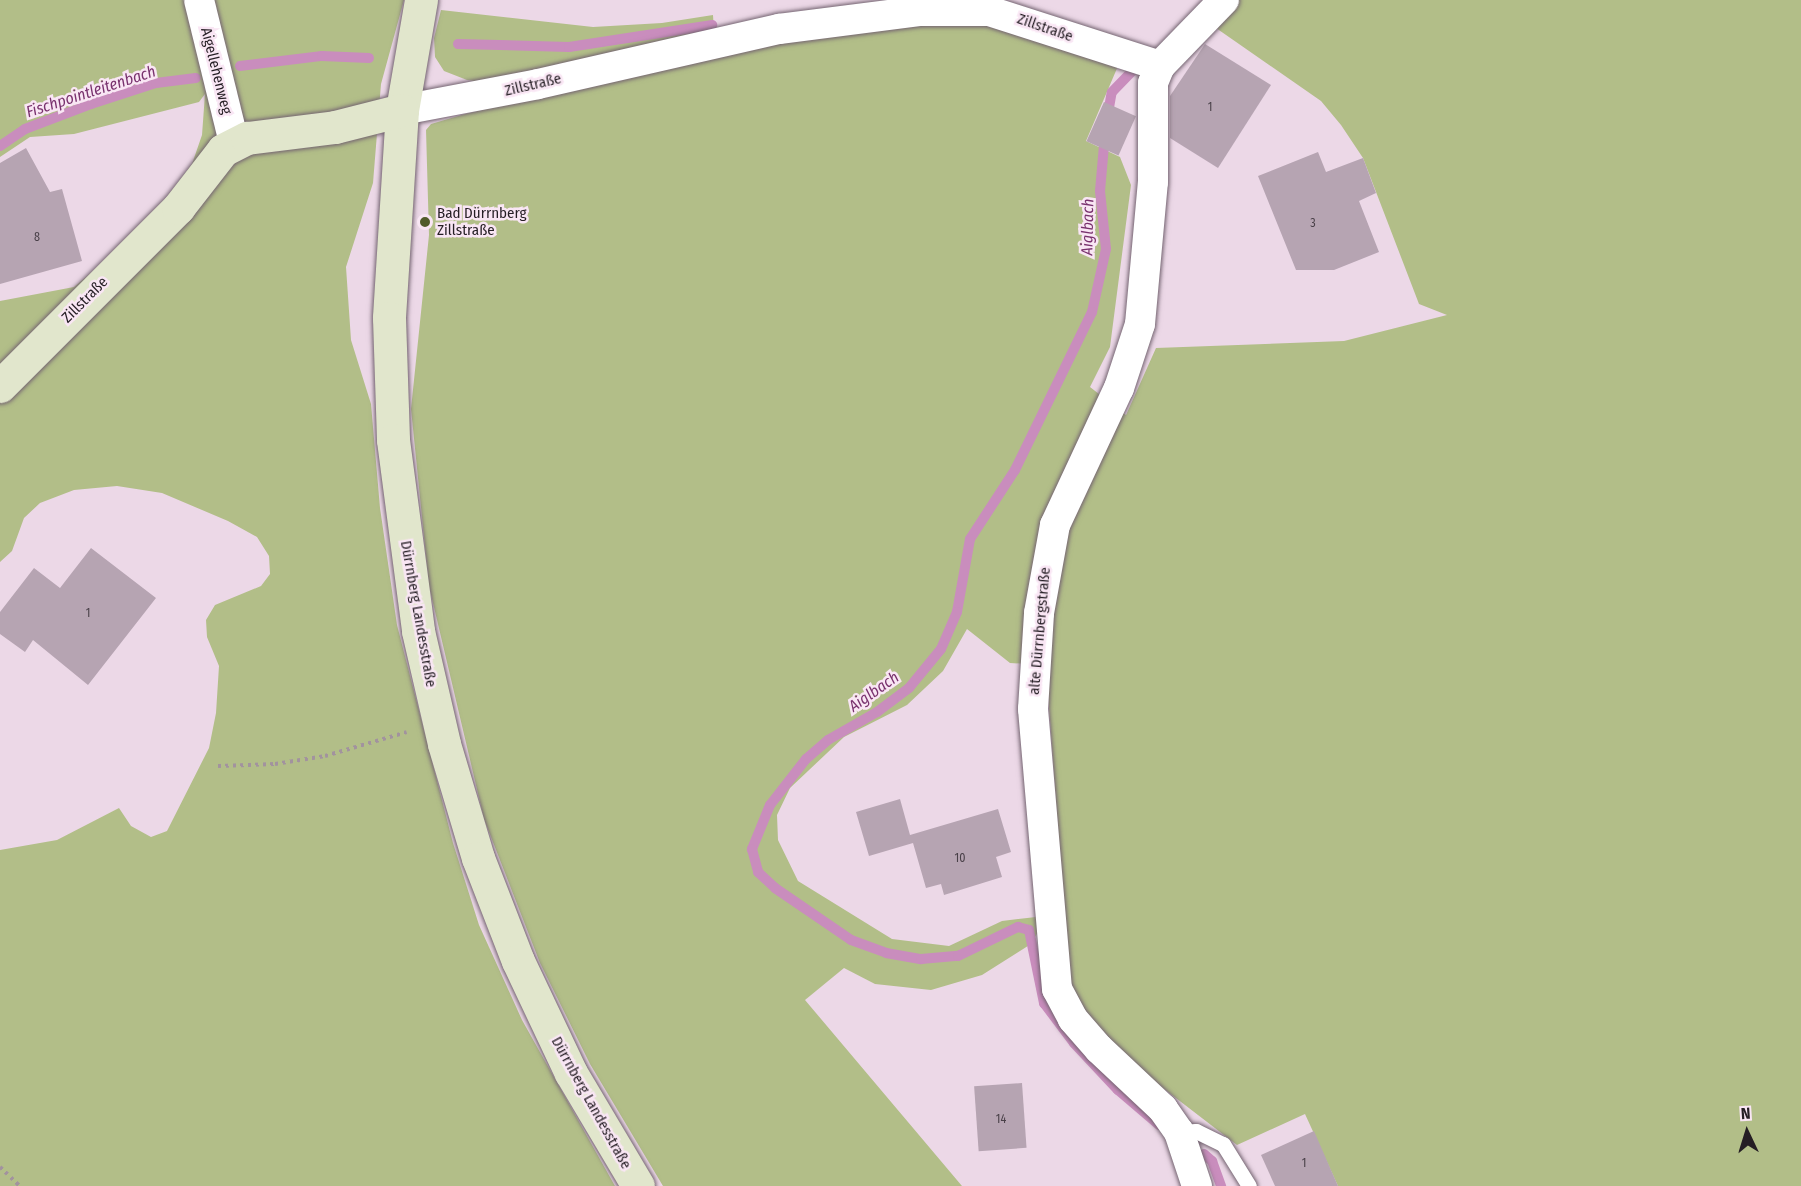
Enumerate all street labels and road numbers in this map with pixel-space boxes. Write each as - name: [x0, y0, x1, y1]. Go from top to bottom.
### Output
- street label: Zillstraße: [1015, 10, 1075, 46]
- street label: Aigellehenweg: [197, 26, 235, 116]
- street label: Zillstraße: [503, 70, 563, 100]
- street label: Zillstraße: [58, 273, 112, 327]
- street label: Dürrnberg Landesstraße: [396, 539, 440, 689]
- street label: alte Dürrnbergstraße: [1025, 566, 1055, 696]
- street label: Dürrnberg Landesstraße: [547, 1034, 635, 1172]

